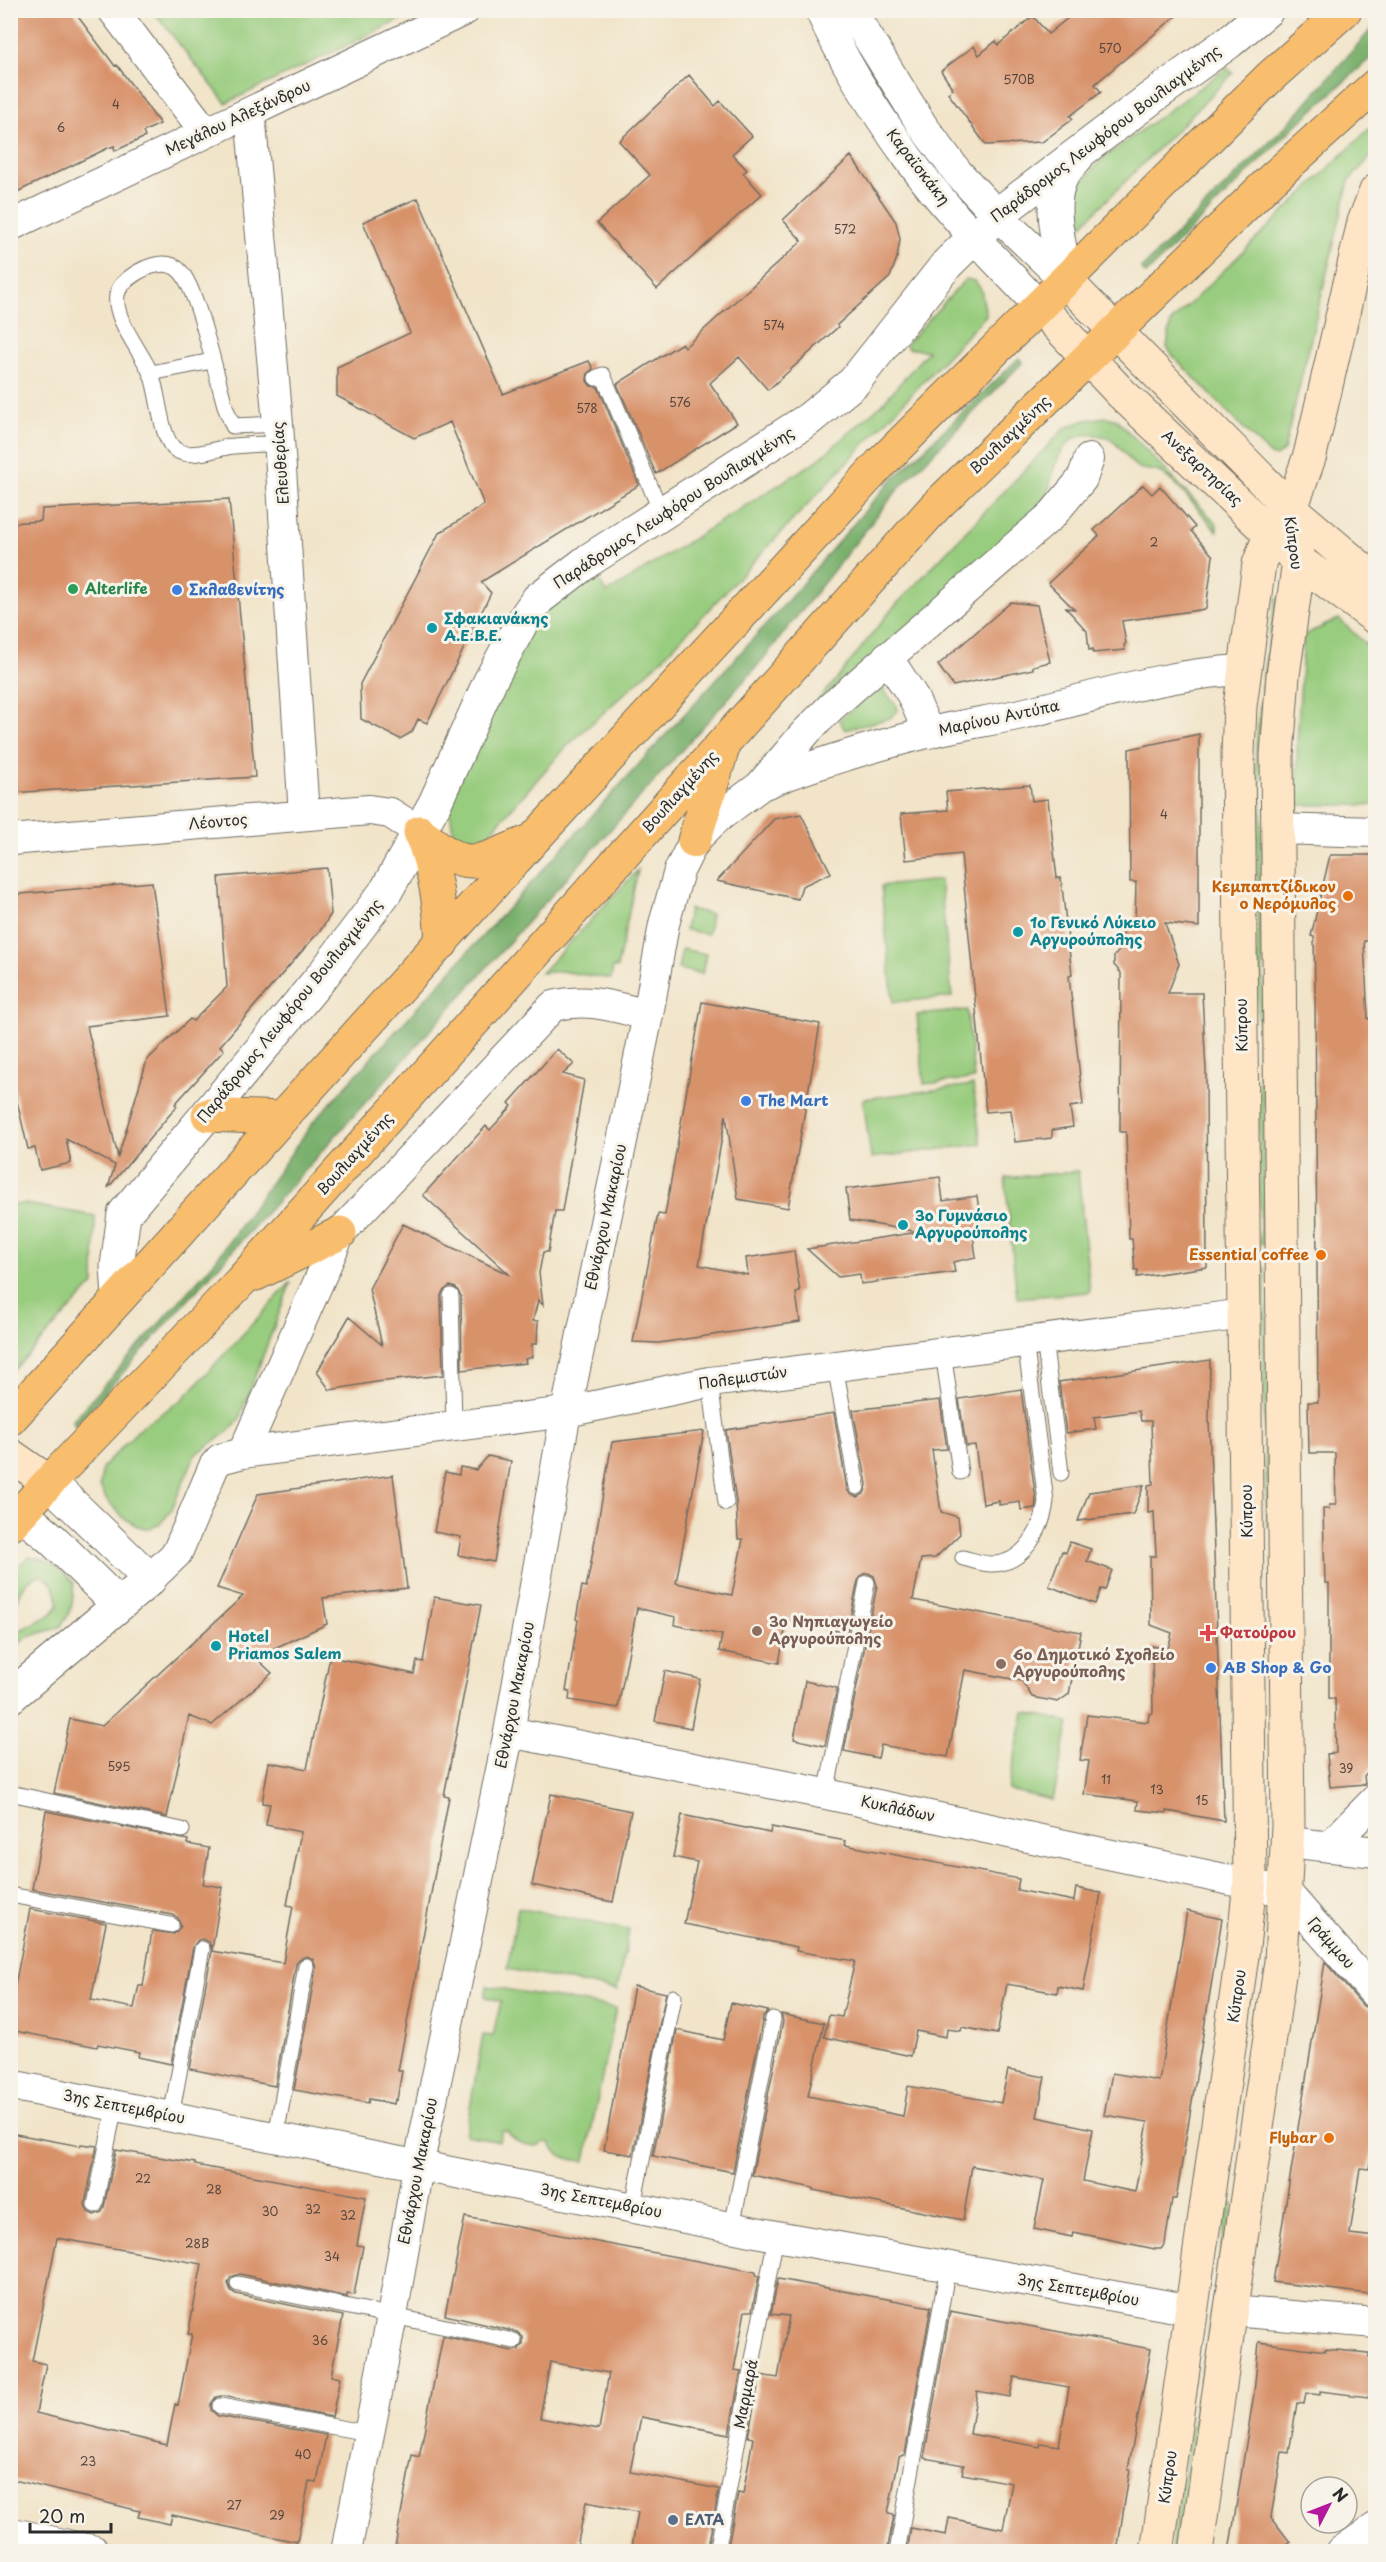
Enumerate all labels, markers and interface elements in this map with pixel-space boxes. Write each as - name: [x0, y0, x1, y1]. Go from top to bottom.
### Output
- street label: Παράδρομος Λεωφόρου Βουλιαγμένης: [985, 38, 1225, 227]
- house number: 570: [1099, 39, 1122, 57]
- house number: 570B: [1003, 70, 1035, 88]
- street label: Μεγάλου Αλεξάνδρου: [161, 73, 314, 160]
- house number: 4: [112, 95, 120, 113]
- house number: 6: [57, 118, 65, 136]
- street label: Καραϊσκάκη: [882, 123, 956, 209]
- house number: 572: [834, 220, 856, 238]
- house number: 574: [763, 316, 785, 334]
- street label: Βουλιαγμένης: [963, 389, 1055, 479]
- house number: 576: [669, 393, 691, 411]
- house number: 578: [576, 399, 598, 417]
- street label: Παράδρομος Λεωφόρου Βουλιαγμένης: [548, 420, 798, 593]
- street label: Ελευθερίας: [265, 421, 294, 505]
- street label: Ανεξαρτησίας: [1157, 423, 1249, 511]
- street label: Κύπρου: [1279, 515, 1310, 571]
- house number: 2: [1150, 533, 1158, 551]
- place label: Alterlife: [85, 576, 148, 599]
- place label: Σκλαβενίτης: [189, 577, 284, 600]
- marker: Alterlife: [66, 582, 80, 596]
- marker: Σκλαβενίτης: [170, 583, 184, 597]
- place label: Σφακιανάκης Α.Ε.Β.Ε.: [444, 606, 548, 646]
- marker: Σφακιανάκης Α.Ε.Β.Ε.: [425, 621, 439, 635]
- street label: Μαρίνου Αντύπα: [936, 692, 1061, 741]
- street label: Βουλιαγμένης: [635, 744, 723, 838]
- house number: 4: [1160, 805, 1168, 823]
- street label: Λέοντος: [188, 806, 249, 835]
- place label: Κεμπαπτζίδικον ο Νερόμυλος: [1212, 874, 1336, 914]
- marker: Κεμπαπτζίδικον ο Νερόμυλος: [1341, 889, 1355, 903]
- street label: Παράδρομος Λεωφόρου Βουλιαγμένης: [191, 893, 387, 1127]
- place label: 1ο Γενικό Λύκειο Αργυρούπολης: [1030, 910, 1156, 950]
- marker: 1ο Γενικό Λύκειο Αργυρούπολης: [1011, 925, 1025, 939]
- street label: Κύπρου: [1229, 998, 1252, 1052]
- place label: The Mart: [758, 1088, 829, 1111]
- marker: The Mart: [739, 1094, 753, 1108]
- street label: Βουλιαγμένης: [310, 1106, 398, 1200]
- street label: Εθνάρχου Μακαρίου: [578, 1141, 631, 1292]
- place label: 3ο Γυμνάσιο Αργυρούπολης: [915, 1203, 1027, 1243]
- marker: 3ο Γυμνάσιο Αργυρούπολης: [896, 1218, 910, 1232]
- place label: Essential coffee: [1189, 1242, 1310, 1265]
- marker: Essential coffee: [1314, 1248, 1328, 1262]
- street label: Πολεμιστών: [697, 1359, 789, 1394]
- street label: Κύπρου: [1234, 1484, 1257, 1538]
- place label: 3ο Νηπιαγωγείο Αργυρούπολης: [769, 1609, 893, 1649]
- street label: Εθνάρχου Μακαρίου: [488, 1619, 539, 1770]
- place label: Φατούρου: [1220, 1620, 1296, 1643]
- place label: Hotel Priamos Salem: [228, 1624, 342, 1664]
- marker: 3ο Νηπιαγωγείο Αργυρούπολης: [750, 1624, 764, 1638]
- marker: Φατούρου: [1201, 1626, 1215, 1640]
- marker: Hotel Priamos Salem: [209, 1639, 223, 1653]
- place label: 6ο Δημοτικό Σχολείο Αργυρούπολης: [1013, 1642, 1175, 1682]
- place label: ΑΒ Shop & Go: [1223, 1655, 1331, 1678]
- marker: 6ο Δημοτικό Σχολείο Αργυρούπολης: [994, 1657, 1008, 1671]
- marker: ΑΒ Shop & Go: [1204, 1661, 1218, 1675]
- house number: 595: [108, 1757, 130, 1775]
- house number: 39: [1339, 1759, 1353, 1777]
- house number: 11: [1101, 1770, 1111, 1788]
- house number: 13: [1150, 1780, 1164, 1798]
- street label: Κυκλάδων: [859, 1788, 938, 1827]
- house number: 15: [1195, 1791, 1209, 1809]
- street label: Γράμμου: [1303, 1911, 1361, 1973]
- street label: Κύπρου: [1220, 1968, 1251, 2024]
- street label: 3ης Σεπτεμβρίου: [61, 2082, 187, 2129]
- street label: Εθνάρχου Μακαρίου: [391, 2095, 442, 2246]
- place label: Flybar: [1269, 2125, 1317, 2148]
- marker: Flybar: [1322, 2131, 1336, 2145]
- house number: 22: [135, 2169, 151, 2187]
- street label: 3ης Σεπτεμβρίου: [538, 2176, 664, 2223]
- house number: 28: [206, 2180, 222, 2198]
- house number: 32: [305, 2200, 321, 2218]
- house number: 30: [262, 2202, 279, 2220]
- house number: 32: [340, 2206, 356, 2224]
- house number: 28Β: [185, 2234, 209, 2252]
- house number: 34: [324, 2247, 340, 2265]
- street label: 3ης Σεπτεμβρίου: [1015, 2266, 1141, 2311]
- house number: 36: [312, 2331, 328, 2349]
- street label: Μαρμαρά: [727, 2357, 763, 2430]
- house number: 40: [295, 2445, 312, 2463]
- street label: Κύπρου: [1151, 2449, 1182, 2505]
- house number: 23: [80, 2452, 96, 2470]
- north arrow: [1299, 2475, 1359, 2535]
- text: N: [1328, 2482, 1354, 2507]
- scale bar: [30, 2496, 111, 2534]
- house number: 27: [227, 2496, 242, 2514]
- text: 20 m: [39, 2502, 85, 2529]
- house number: 29: [269, 2506, 285, 2524]
- place label: ΕΛΤΑ: [685, 2507, 724, 2530]
- marker: ΕΛΤΑ: [666, 2513, 680, 2527]

